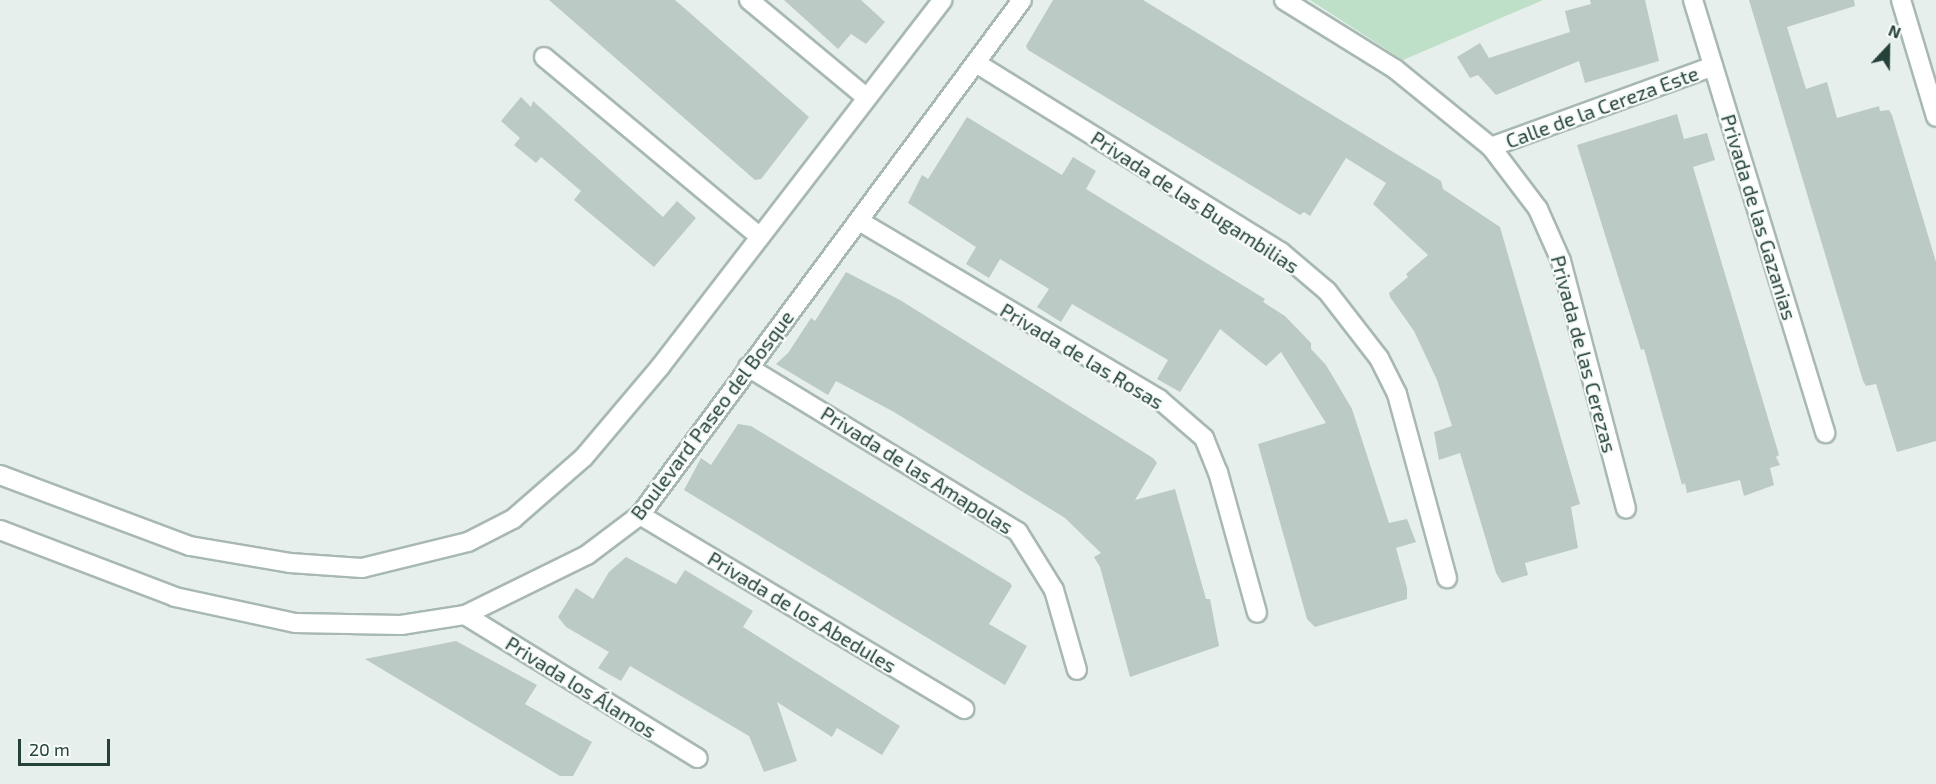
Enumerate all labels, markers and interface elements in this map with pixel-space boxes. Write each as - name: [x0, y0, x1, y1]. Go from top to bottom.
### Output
- north arrow: [1858, 18, 1918, 78]
- text: N: [1886, 20, 1904, 42]
- street label: Calle de la Cereza Este: [1502, 61, 1702, 153]
- street label: Privada de las Gazanias: [1716, 111, 1802, 323]
- street label: Privada de las Bugambilias: [1087, 126, 1303, 278]
- street label: Privada de las Cerezas: [1546, 253, 1622, 455]
- street label: Privada de las Rosas: [996, 298, 1168, 414]
- street label: Boulevard Paseo del Bosque: [625, 305, 799, 525]
- street label: Privada de las Amapolas: [816, 401, 1018, 539]
- street label: Privada de los Abedules: [703, 546, 901, 678]
- street label: Privada los Álamos: [501, 631, 661, 743]
- scale bar: [21, 727, 112, 765]
- text: 20 m: [29, 738, 70, 760]

